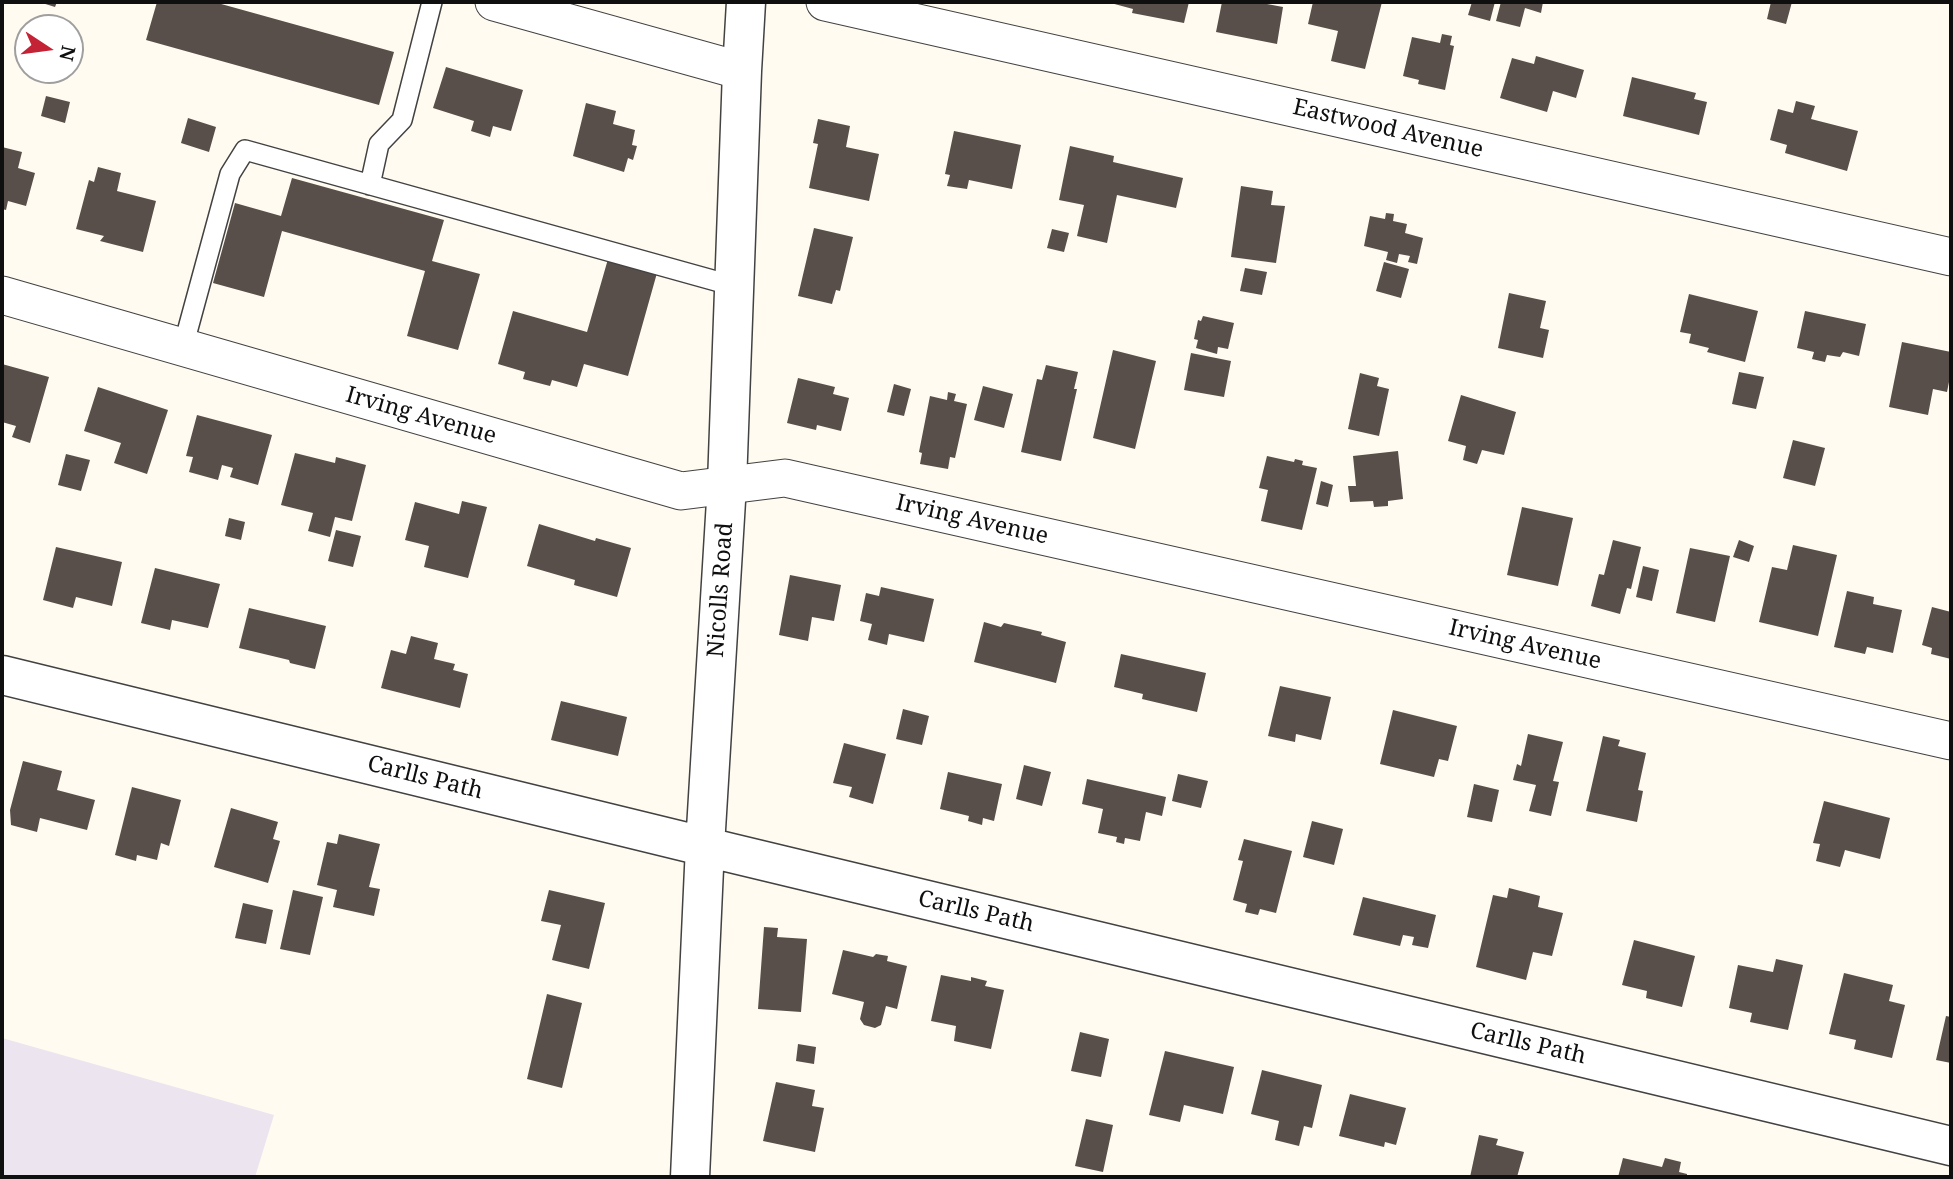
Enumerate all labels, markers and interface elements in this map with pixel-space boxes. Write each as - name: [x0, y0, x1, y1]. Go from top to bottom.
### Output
- north arrow: [14, 14, 84, 84]
- text: N: [53, 43, 82, 63]
- street label: Eastwood Avenue: [1290, 94, 1486, 164]
- street label: Irving Avenue: [343, 381, 499, 451]
- street label: Irving Avenue: [893, 489, 1051, 551]
- street label: Nicolls Road: [703, 521, 739, 659]
- street label: Irving Avenue: [1446, 614, 1604, 676]
- street label: Carlls Path: [364, 750, 486, 806]
- street label: Carlls Path: [915, 885, 1037, 939]
- street label: Carlls Path: [1467, 1017, 1589, 1071]

